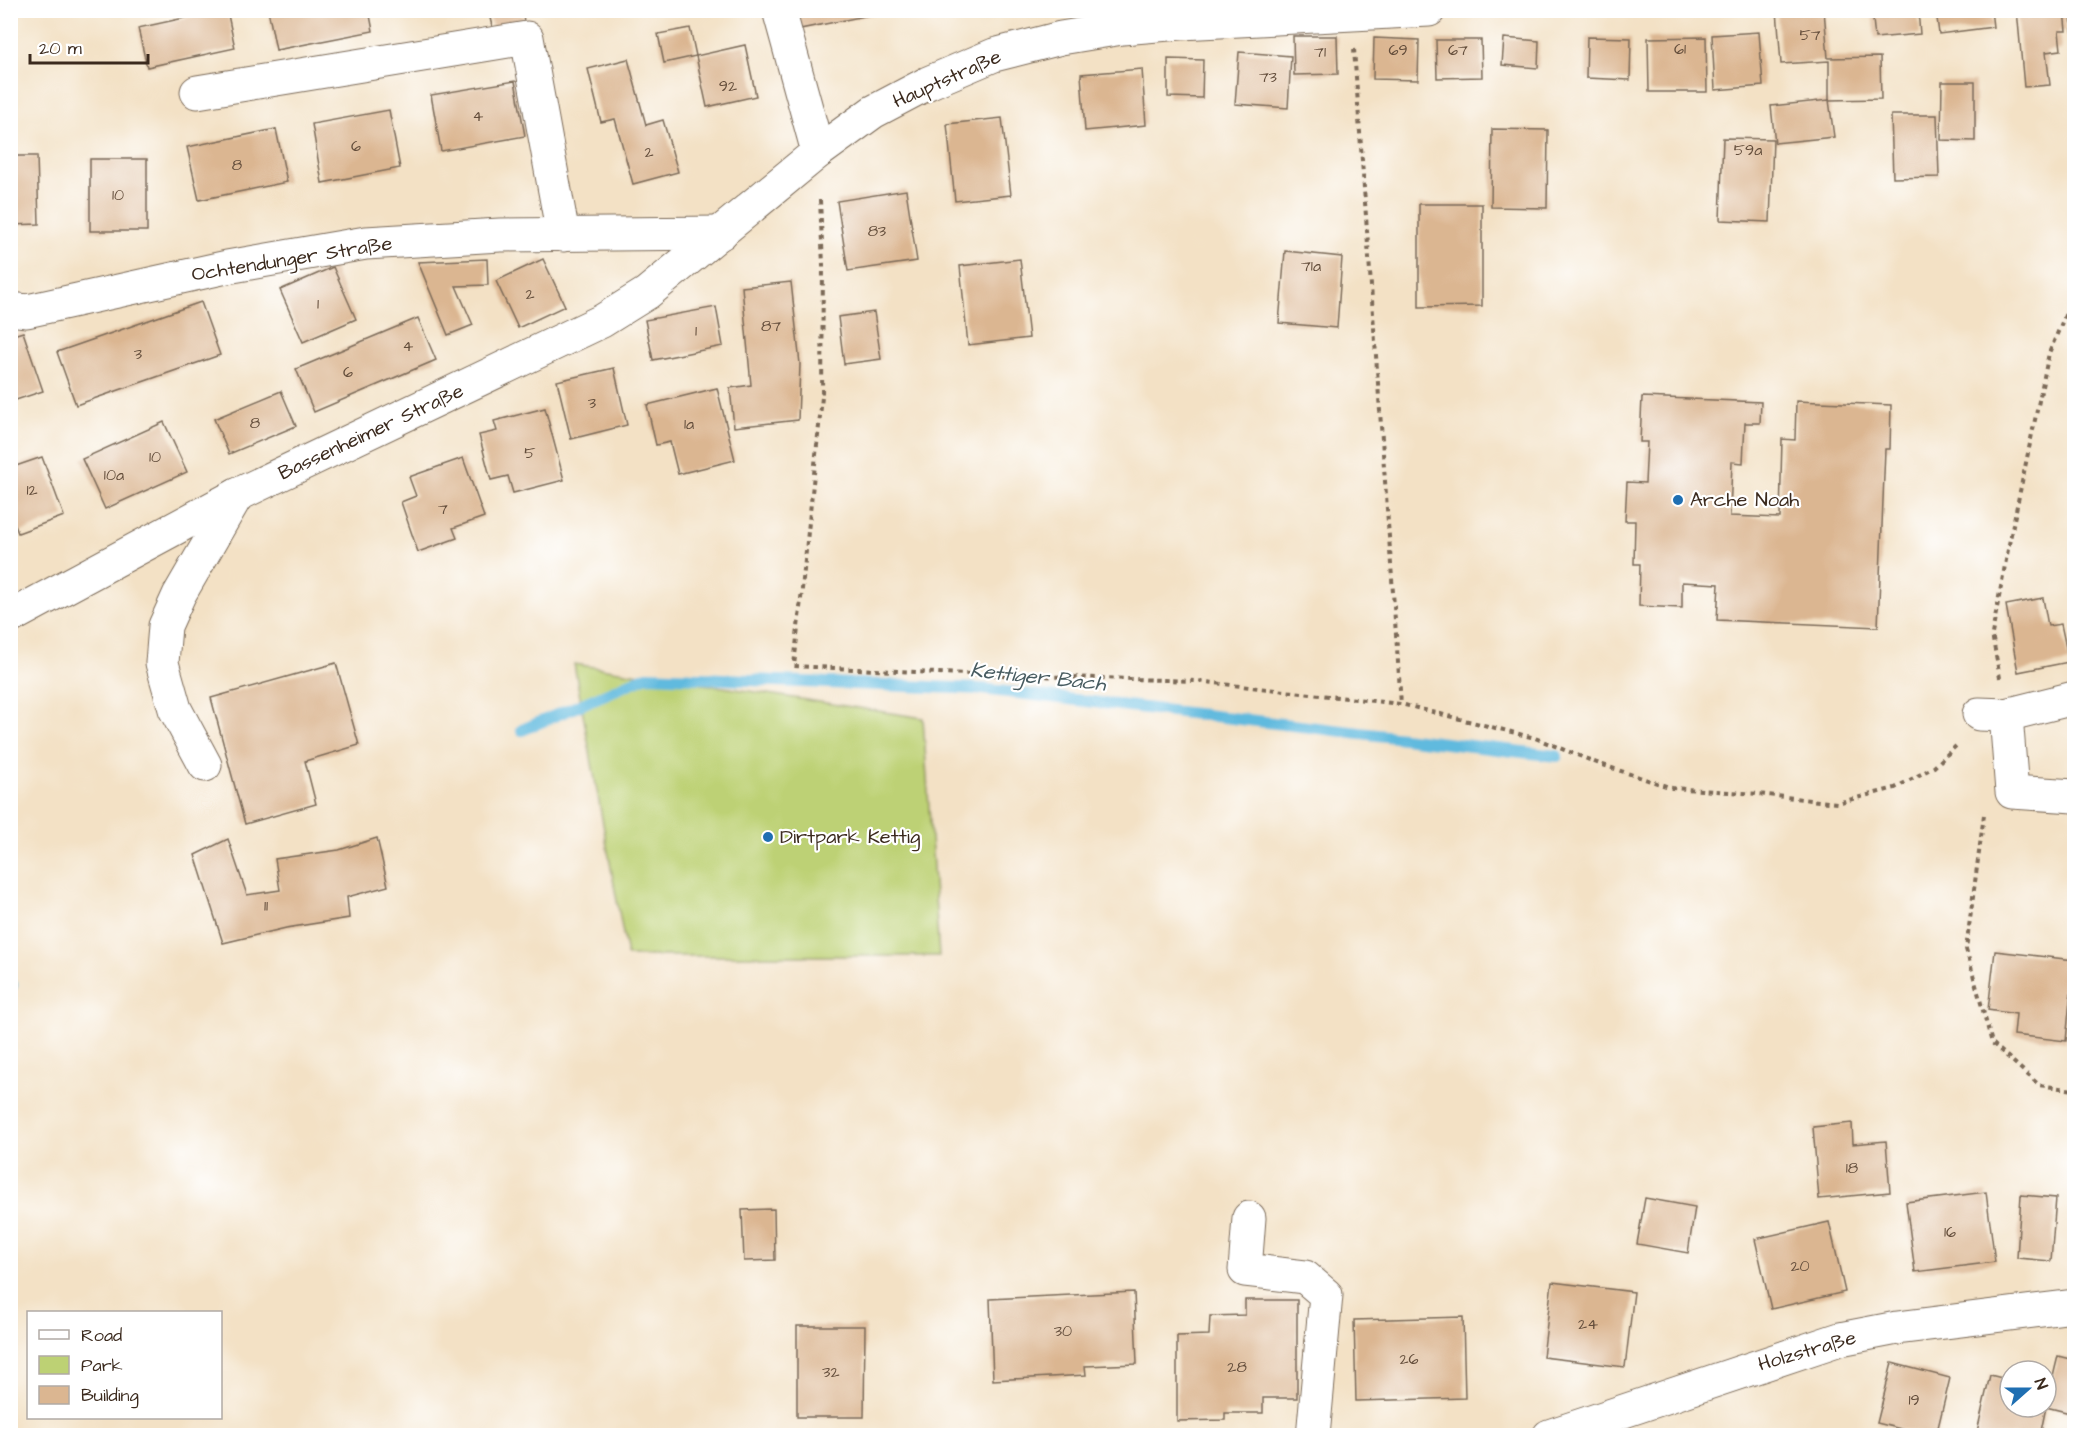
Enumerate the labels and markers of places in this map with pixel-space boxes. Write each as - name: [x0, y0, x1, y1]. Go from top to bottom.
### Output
- place label: Arche Noah: [1690, 486, 1799, 514]
- marker: Arche Noah: [1671, 493, 1685, 507]
- place label: Dirtpark Kettig: [780, 823, 920, 852]
- marker: Dirtpark Kettig: [761, 830, 775, 844]

